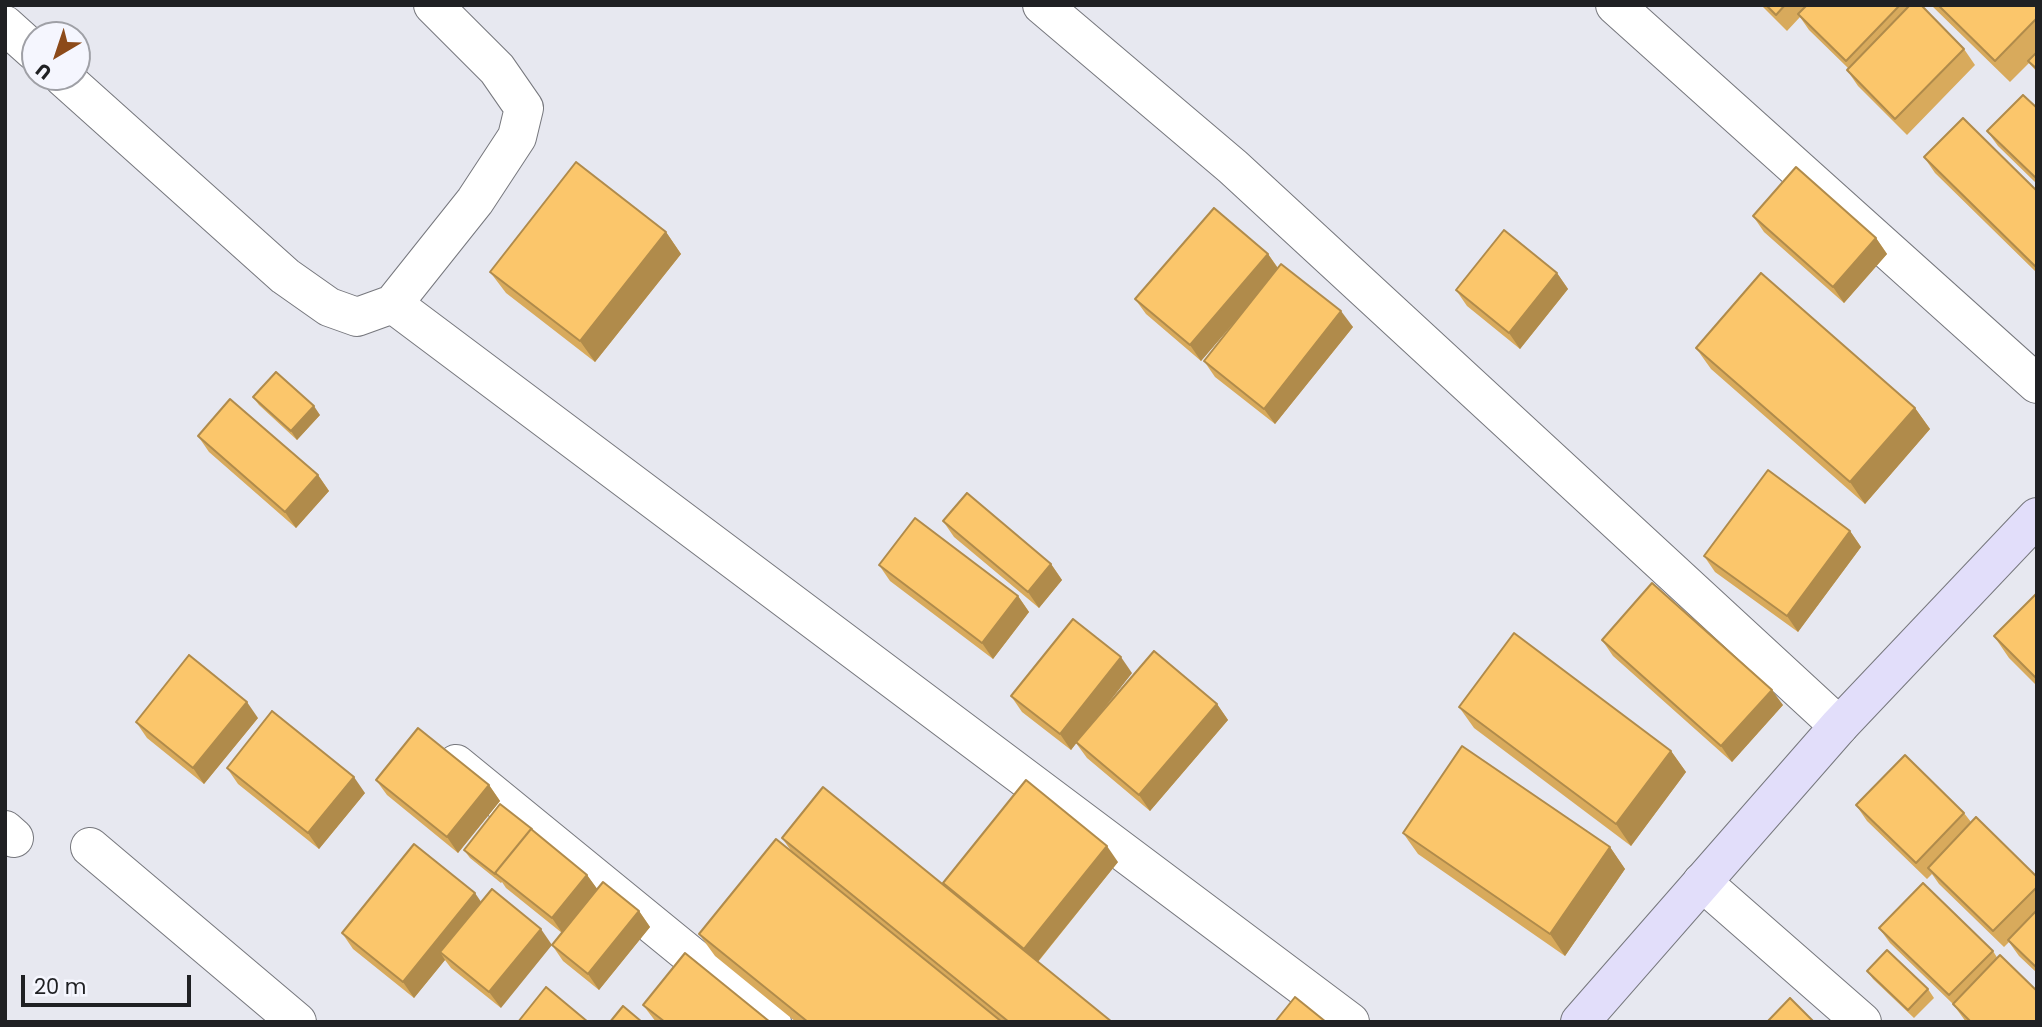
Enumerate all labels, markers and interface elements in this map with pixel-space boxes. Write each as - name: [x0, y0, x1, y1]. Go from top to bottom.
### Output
- north arrow: [21, 21, 91, 91]
- text: U: [30, 56, 57, 86]
- scale bar: [24, 960, 194, 1004]
- text: 20 m: [34, 972, 87, 1001]

